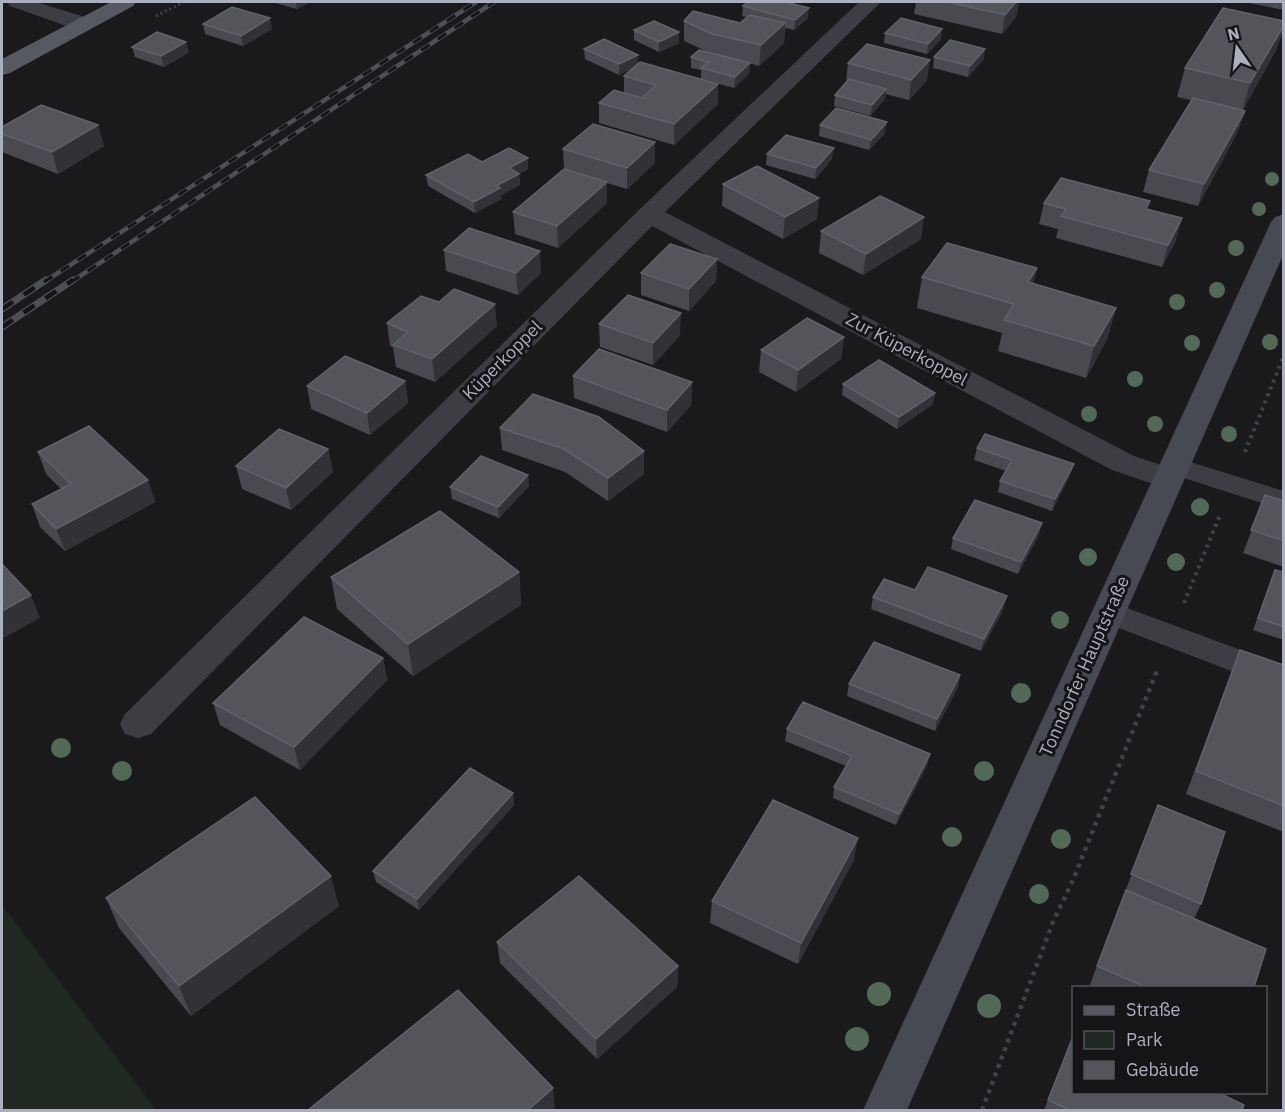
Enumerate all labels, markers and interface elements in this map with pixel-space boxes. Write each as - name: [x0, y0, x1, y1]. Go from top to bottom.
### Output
- north arrow: [1207, 18, 1267, 78]
- text: N: [1225, 22, 1241, 45]
- street label: Zur Küperkoppel: [842, 307, 972, 391]
- street label: Küperkoppel: [457, 315, 547, 405]
- street label: Tonndorfer Hauptstraße: [1034, 572, 1134, 760]
- legend: [1072, 986, 1267, 1094]
- text: Straße: [1126, 998, 1180, 1021]
- text: Park: [1126, 1028, 1163, 1051]
- text: Gebäude: [1126, 1058, 1199, 1081]

